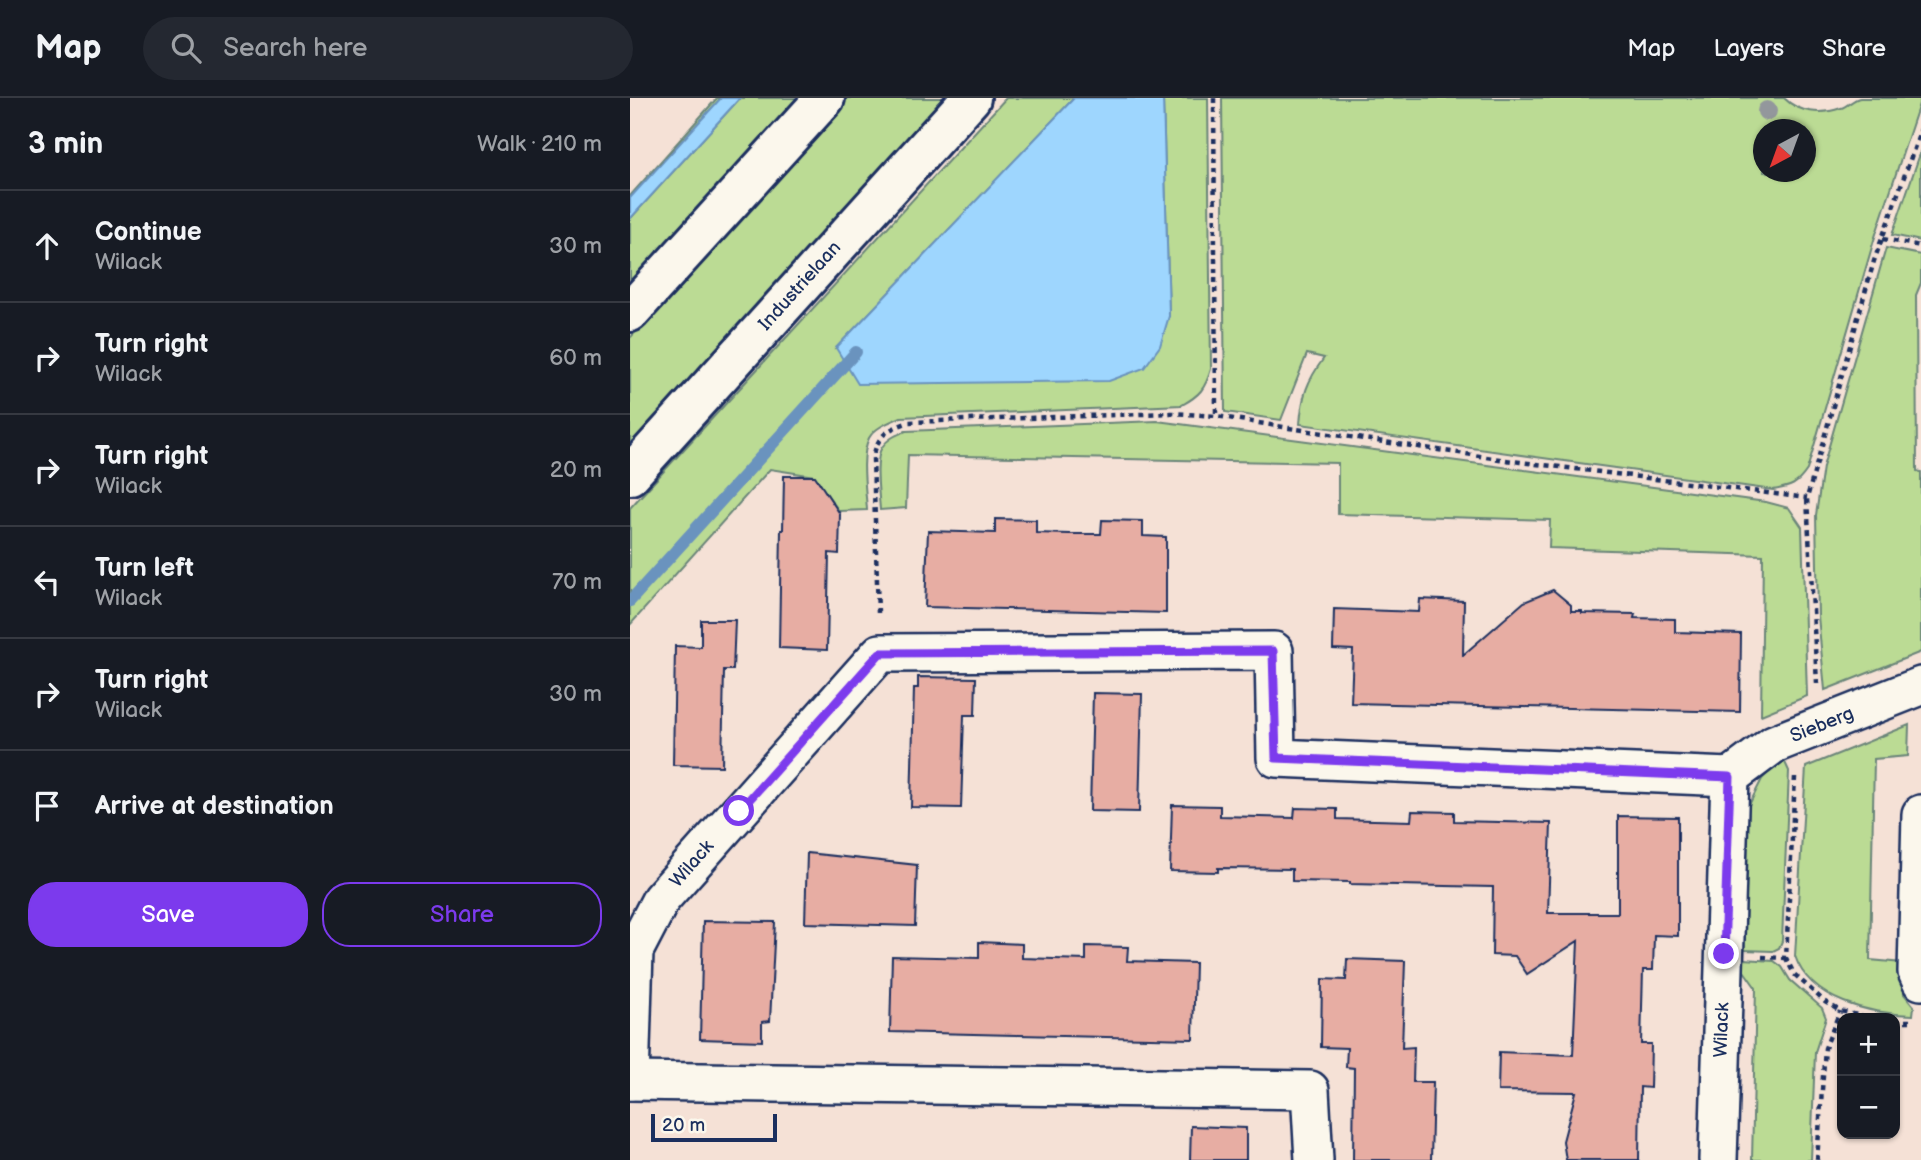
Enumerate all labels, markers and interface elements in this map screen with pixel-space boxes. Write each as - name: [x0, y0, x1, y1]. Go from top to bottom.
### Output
- search box: [143, 17, 633, 80]
- text: Map: [35, 28, 101, 68]
- icon: search: [167, 29, 205, 67]
- text: Search here: [223, 33, 367, 64]
- text: Map: [1627, 34, 1675, 63]
- text: Layers: [1713, 34, 1784, 63]
- text: Share: [1822, 34, 1886, 63]
- north arrow: [1753, 119, 1816, 182]
- text: 3 min: [28, 126, 103, 162]
- text: Walk · 210 m: [477, 130, 602, 158]
- text: Continue: [95, 217, 202, 248]
- icon: ahead: [28, 227, 66, 265]
- text: 30 m: [549, 232, 602, 260]
- street label: Industrielaan: [754, 237, 846, 335]
- text: Wilack: [95, 248, 162, 276]
- text: Turn right: [95, 329, 208, 360]
- icon: right: [28, 339, 66, 377]
- text: 60 m: [549, 344, 602, 372]
- text: Wilack: [95, 360, 162, 388]
- text: Turn right: [95, 441, 208, 472]
- icon: right: [28, 451, 66, 489]
- text: 20 m: [550, 456, 602, 484]
- text: Wilack: [95, 472, 162, 500]
- text: Turn left: [95, 553, 194, 584]
- icon: left: [28, 563, 66, 601]
- text: 70 m: [552, 568, 602, 596]
- text: Wilack: [95, 584, 162, 612]
- text: Turn right: [95, 665, 208, 696]
- icon: right: [28, 675, 66, 713]
- text: 30 m: [549, 680, 602, 708]
- text: Wilack: [95, 696, 162, 724]
- street label: Sieberg: [1787, 702, 1857, 748]
- icon: arrive: [28, 787, 66, 825]
- text: Arrive at destination: [95, 791, 334, 822]
- route start: [723, 795, 754, 826]
- street label: Wilack: [665, 835, 719, 892]
- button: Save: [28, 882, 308, 947]
- button: Share: [322, 882, 602, 947]
- route end: [1708, 938, 1739, 969]
- street label: Wilack: [1710, 1001, 1734, 1058]
- map controls: [1837, 1013, 1900, 1139]
- button: +: [1837, 1013, 1900, 1076]
- button: −: [1837, 1076, 1900, 1139]
- scale bar: [651, 1111, 777, 1143]
- text: 20 m: [662, 1114, 705, 1137]

